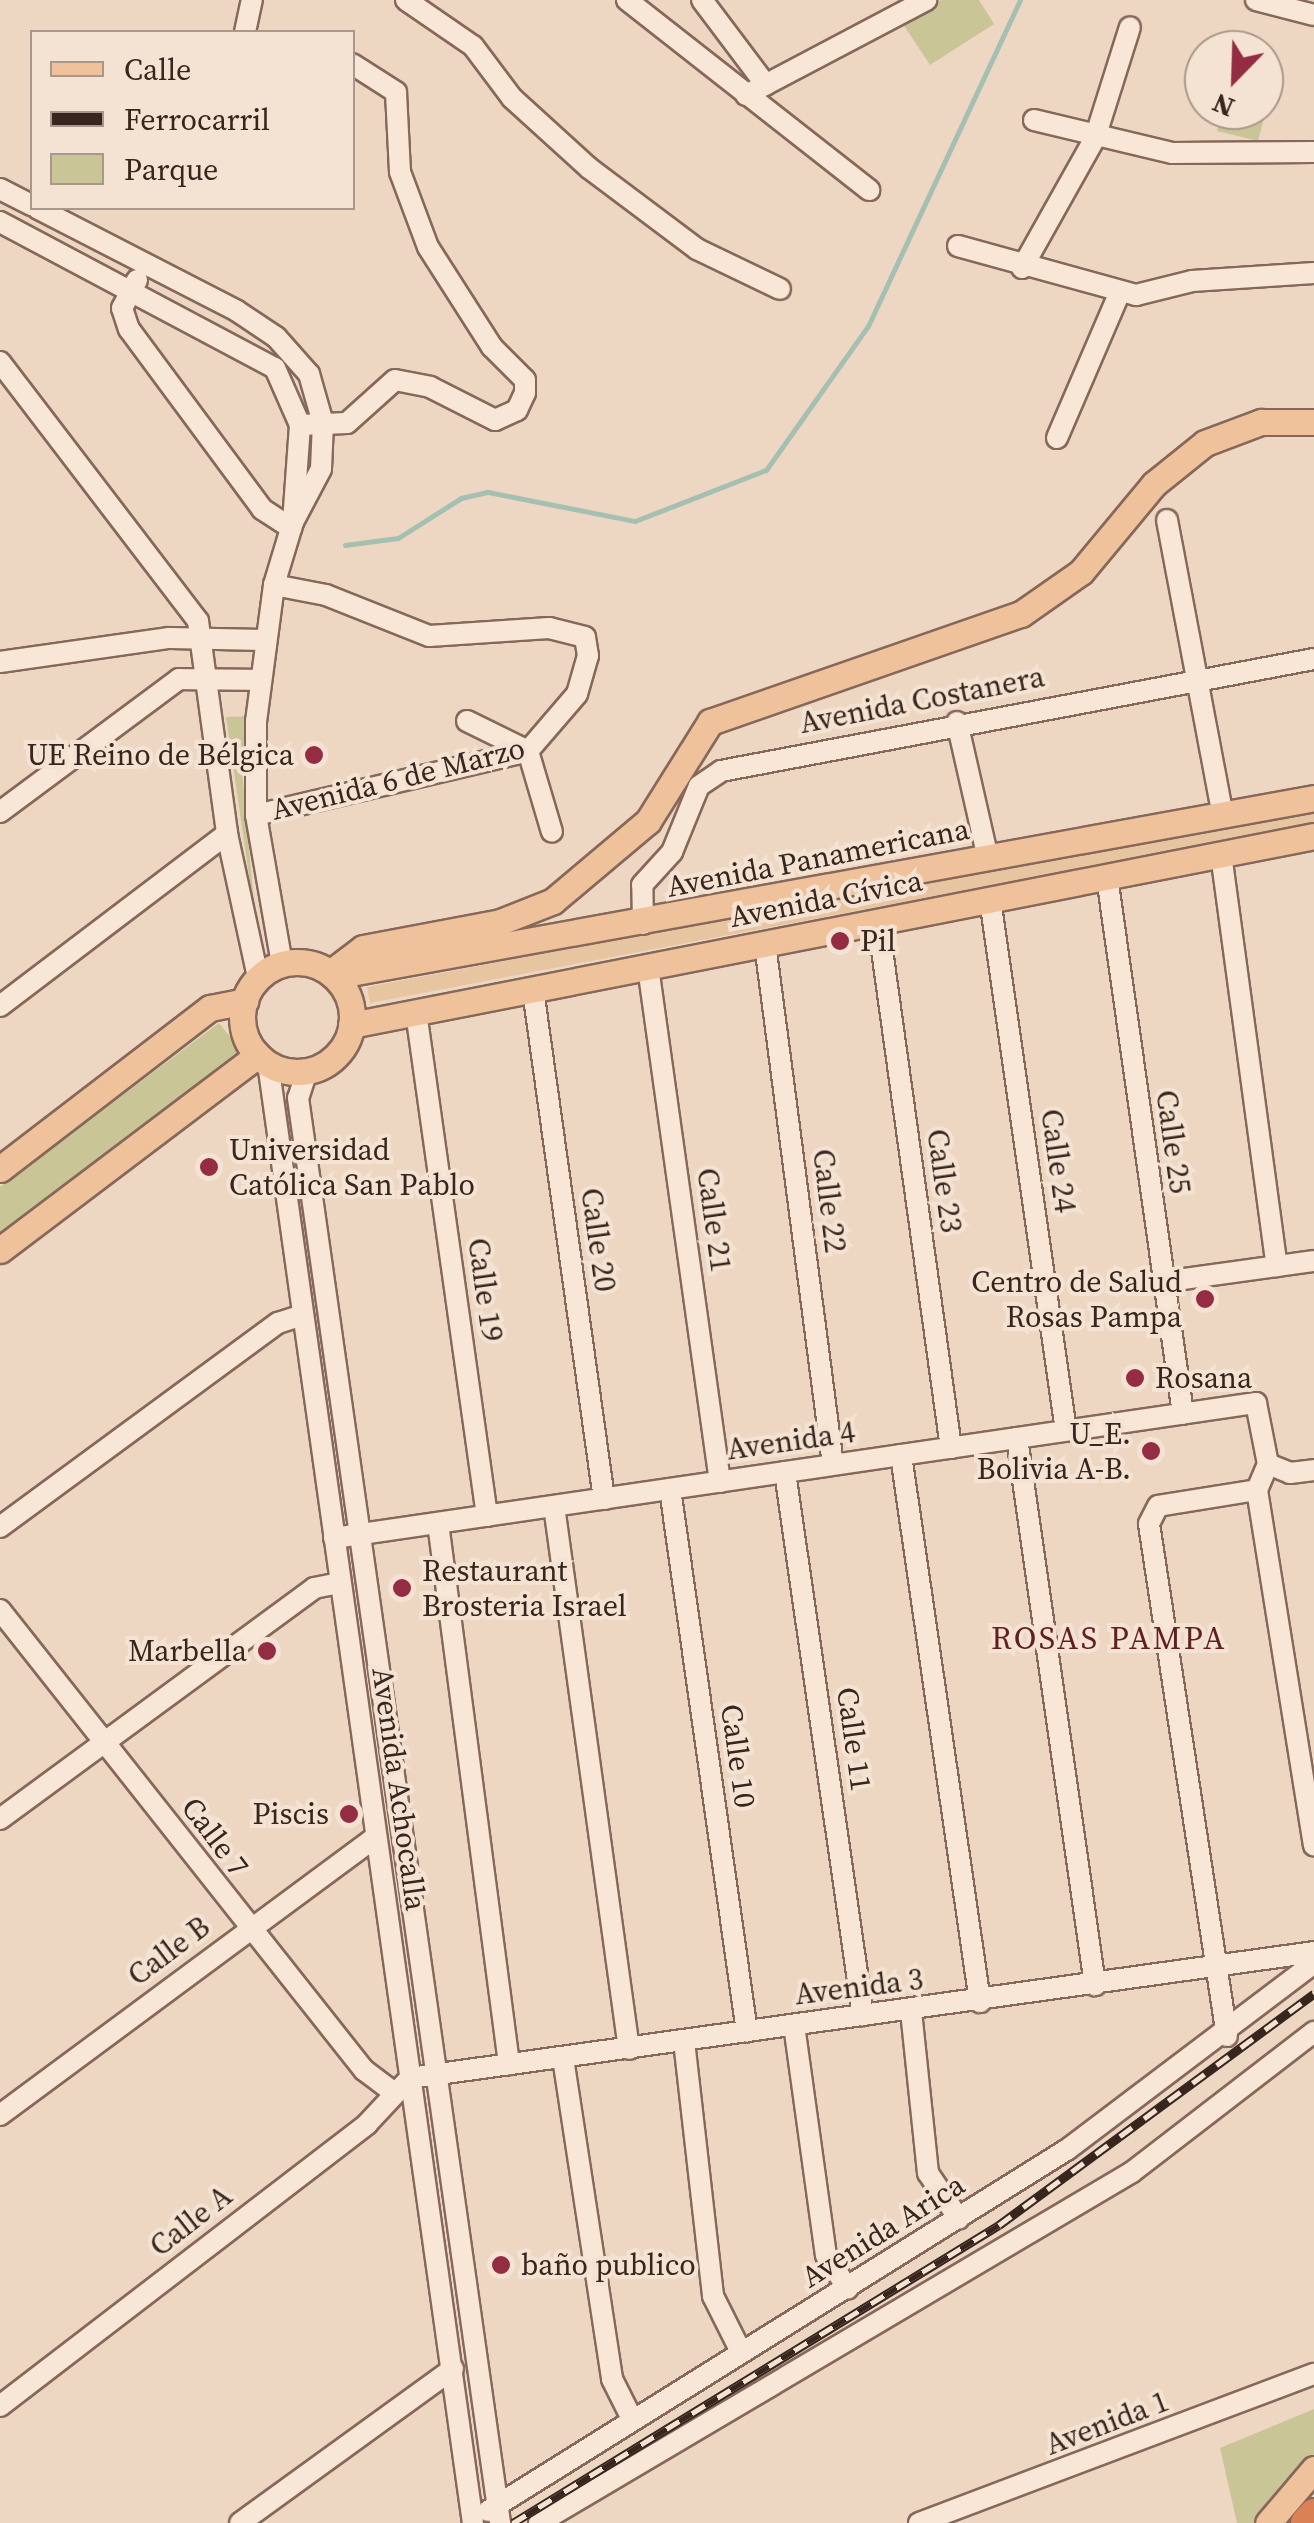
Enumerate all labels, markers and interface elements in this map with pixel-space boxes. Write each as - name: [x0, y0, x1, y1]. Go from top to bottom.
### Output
- legend: [30, 30, 355, 210]
- north arrow: [1184, 30, 1284, 130]
- text: Calle: [124, 49, 191, 90]
- text: N: [1206, 84, 1240, 127]
- text: Ferrocarril: [124, 99, 270, 140]
- text: Parque: [124, 149, 218, 190]
- street label: Avenida Costanera: [797, 659, 1047, 741]
- street label: Avenida 6 de Marzo: [268, 730, 528, 828]
- place label: UE Reino de Bélgica: [26, 737, 294, 773]
- marker: UE Reino de Bélgica: [303, 744, 325, 766]
- street label: Avenida Panamericana: [664, 811, 972, 905]
- street label: Avenida Cívica: [727, 863, 925, 935]
- place label: Pil: [860, 923, 896, 959]
- marker: Pil: [829, 930, 851, 952]
- street label: Calle 25: [1148, 1088, 1198, 1196]
- street label: Calle 24: [1033, 1107, 1083, 1215]
- street label: Calle 23: [919, 1127, 969, 1235]
- place label: Universidad Católica San Pablo: [229, 1132, 475, 1202]
- street label: Calle 22: [805, 1147, 853, 1255]
- marker: Universidad Católica San Pablo: [198, 1156, 220, 1178]
- street label: Calle 21: [689, 1166, 739, 1274]
- street label: Calle 20: [573, 1186, 623, 1294]
- street label: Calle 19: [460, 1236, 510, 1344]
- place label: Centro de Salud Rosas Pampa: [971, 1264, 1182, 1334]
- marker: Centro de Salud Rosas Pampa: [1192, 1286, 1218, 1312]
- place label: Rosana: [1155, 1360, 1252, 1396]
- marker: Rosana: [1124, 1367, 1146, 1389]
- street label: Avenida 4: [725, 1414, 857, 1468]
- place label: U_E. Bolivia A-B.: [977, 1416, 1131, 1486]
- marker: U_E. Bolivia A-B.: [1140, 1440, 1162, 1462]
- place label: Restaurant Brosteria Israel: [422, 1553, 627, 1624]
- marker: Restaurant Brosteria Israel: [391, 1577, 413, 1599]
- district label: ROSAS PAMPA: [991, 1619, 1227, 1657]
- place label: Marbella: [128, 1633, 247, 1669]
- marker: Marbella: [256, 1640, 278, 1662]
- street label: Avenida Achocalla: [364, 1665, 434, 1913]
- street label: Calle 11: [829, 1685, 879, 1793]
- street label: Calle 10: [713, 1702, 763, 1810]
- street label: Calle 7: [174, 1790, 256, 1884]
- place label: Piscis: [252, 1796, 329, 1832]
- marker: Piscis: [338, 1803, 360, 1825]
- street label: Calle B: [121, 1909, 217, 1993]
- street label: Avenida 3: [793, 1961, 925, 2013]
- street label: Avenida Arica: [795, 2167, 971, 2295]
- street label: Calle A: [143, 2178, 239, 2264]
- place label: baño publico: [521, 2247, 696, 2283]
- marker: baño publico: [490, 2254, 512, 2276]
- street label: Avenida 1: [1040, 2383, 1174, 2463]

